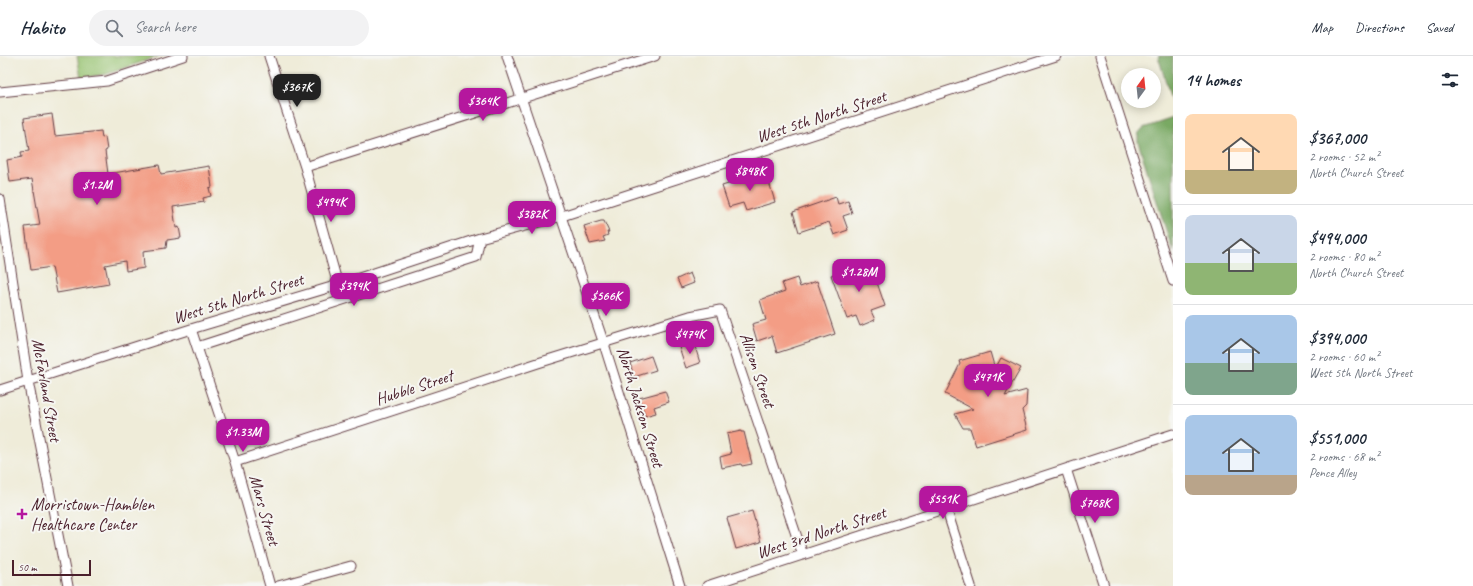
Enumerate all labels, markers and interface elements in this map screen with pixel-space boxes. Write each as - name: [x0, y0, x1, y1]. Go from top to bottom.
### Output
- search box: [89, 10, 369, 46]
- text: Habito: [20, 16, 65, 40]
- icon: search: [103, 17, 125, 39]
- text: Search here: [135, 18, 196, 37]
- text: Map: [1312, 19, 1333, 36]
- text: Directions: [1355, 19, 1404, 36]
- text: Saved: [1426, 19, 1453, 36]
- north arrow: [1121, 68, 1161, 108]
- map controls: [1121, 68, 1161, 108]
- icon: filters: [1439, 69, 1461, 91]
- text: 14 homes: [1185, 70, 1241, 91]
- pin: $367K: [269, 74, 325, 108]
- text: $367K: [282, 79, 312, 95]
- street label: West 5th North Street: [754, 85, 891, 147]
- pin: $364K: [455, 88, 511, 122]
- text: $364K: [468, 93, 498, 109]
- text: $367,000: [1309, 128, 1366, 149]
- icon: home: [1217, 130, 1265, 178]
- text: 2 rooms · 52 m²: [1309, 149, 1379, 165]
- pin: $848K: [722, 158, 778, 192]
- text: $848K: [735, 163, 765, 179]
- text: North Church Street: [1309, 165, 1403, 181]
- pin: $1.2M: [69, 172, 125, 206]
- text: $1.2M: [82, 177, 112, 193]
- pin: $494K: [303, 189, 359, 223]
- text: $494K: [316, 194, 346, 210]
- pin: $382K: [504, 201, 560, 235]
- text: $382K: [517, 206, 547, 222]
- text: $494,000: [1309, 228, 1366, 249]
- icon: home: [1217, 231, 1265, 279]
- text: 2 rooms · 80 m²: [1309, 249, 1379, 265]
- pin: $1.28M: [826, 259, 892, 293]
- text: $1.28M: [841, 264, 877, 280]
- text: North Church Street: [1309, 265, 1403, 281]
- street label: West 5th North Street: [171, 268, 308, 328]
- pin: $394K: [326, 273, 382, 307]
- text: $394K: [339, 278, 369, 294]
- pin: $566K: [578, 283, 634, 317]
- text: $566K: [591, 288, 621, 304]
- pin: $474K: [662, 321, 718, 355]
- text: $474K: [675, 326, 705, 342]
- text: $394,000: [1309, 328, 1366, 349]
- street label: Allison Street: [735, 330, 781, 413]
- icon: home: [1217, 331, 1265, 379]
- street label: McFarland Street: [27, 337, 66, 446]
- street label: North Jackson Street: [612, 345, 669, 472]
- text: 2 rooms · 60 m²: [1309, 349, 1379, 365]
- street label: Hubble Street: [373, 364, 458, 410]
- pin: $471K: [960, 364, 1016, 398]
- text: West 5th North Street: [1309, 365, 1412, 381]
- text: $471K: [973, 369, 1003, 385]
- pin: $1.33M: [210, 419, 276, 453]
- text: $1.33M: [225, 424, 261, 440]
- text: $551,000: [1309, 428, 1365, 449]
- icon: home: [1217, 431, 1265, 479]
- text: 2 rooms · 68 m²: [1309, 449, 1379, 465]
- text: Pence Alley: [1309, 465, 1356, 481]
- street label: Mars Street: [244, 472, 285, 550]
- pin: $551K: [915, 486, 971, 520]
- pin: $768K: [1067, 490, 1123, 524]
- text: $551K: [928, 491, 958, 507]
- place label: Morristown-Hamblen Healthcare Center: [31, 494, 155, 535]
- text: $768K: [1080, 495, 1110, 511]
- street label: West 3rd North Street: [754, 501, 891, 563]
- marker: Morristown-Hamblen Healthcare Center: [16, 508, 28, 520]
- scale bar: [12, 558, 91, 577]
- text: 50 m: [18, 560, 37, 574]

